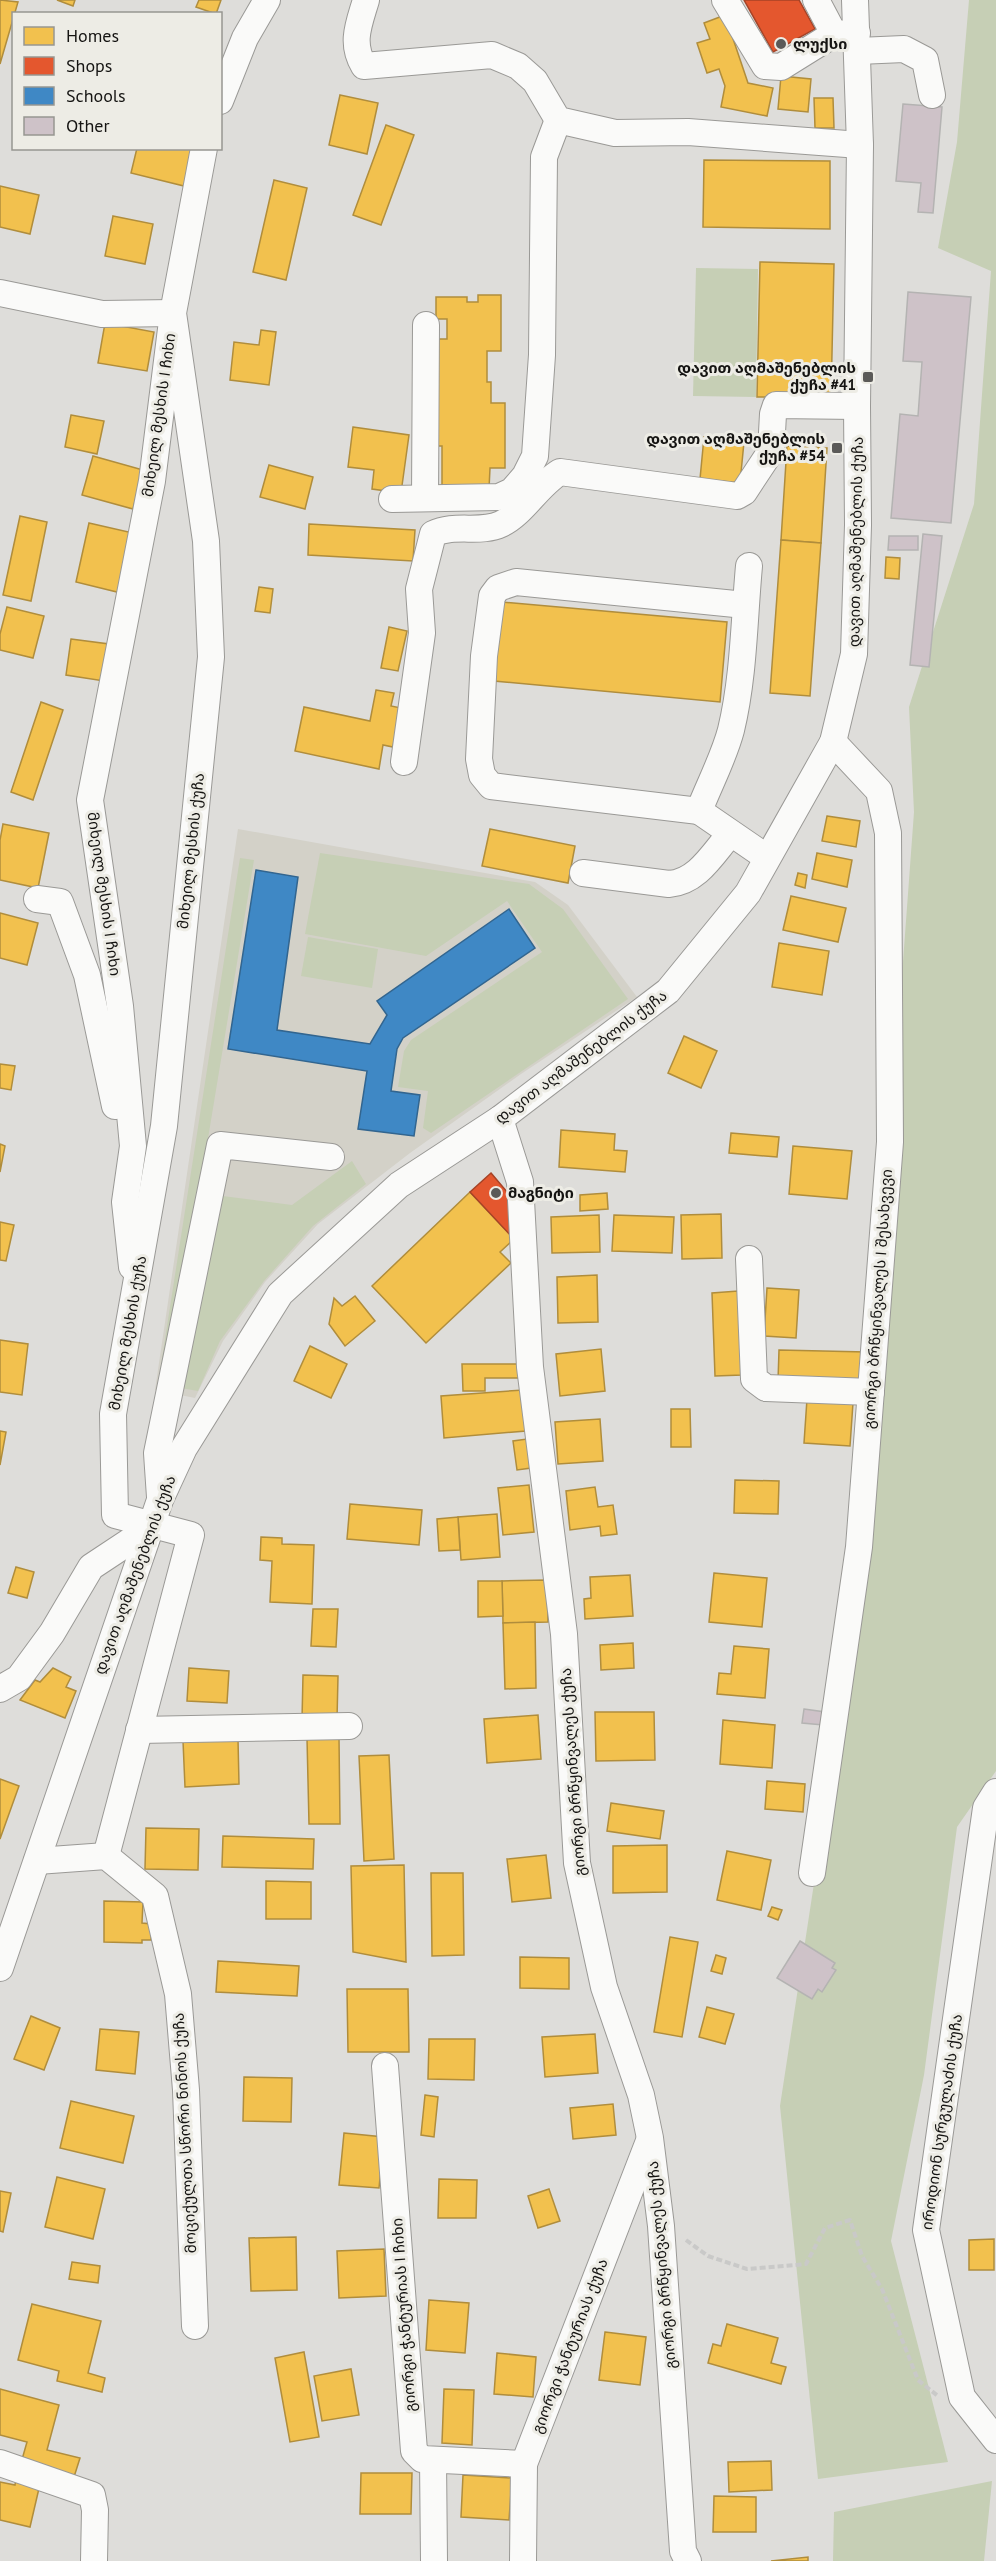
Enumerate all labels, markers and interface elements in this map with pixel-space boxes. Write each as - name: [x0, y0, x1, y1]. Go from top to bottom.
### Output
- legend: [12, 12, 222, 150]
- text: Homes: [66, 24, 119, 47]
- place label: ლუქსი: [793, 34, 847, 53]
- marker: ლუქსი: [774, 37, 788, 51]
- text: Shops: [66, 54, 112, 77]
- text: Schools: [66, 84, 126, 107]
- text: Other: [66, 114, 110, 137]
- street label: მიხეილ მესხის I ჩიხი: [138, 332, 179, 498]
- place label: დავით აღმაშენებლის ქუჩა #41: [677, 358, 856, 394]
- marker: დავით აღმაშენებლის ქუჩა #41: [861, 370, 875, 384]
- place label: დავით აღმაშენებლის ქუჩა #54: [646, 429, 825, 465]
- street label: დავით აღმაშენებლის ქუჩა: [844, 437, 867, 647]
- marker: დავით აღმაშენებლის ქუჩა #54: [830, 441, 844, 455]
- street label: მიხეილ მესხის ქუჩა: [173, 772, 208, 930]
- street label: მიხეილ მესხის I ჩიხი: [84, 811, 125, 977]
- street label: დავით აღმაშენებლის ქუჩა: [491, 986, 670, 1128]
- street label: გიორგი ბრწყინვალეს I შესახვევი: [859, 1168, 896, 1430]
- place label: მაგნიტი: [508, 1183, 574, 1202]
- marker: მაგნიტი: [489, 1186, 503, 1200]
- street label: მიხეილ მესხის ქუჩა: [105, 1254, 150, 1412]
- street label: დავით აღმაშენებლის ქუჩა: [90, 1473, 179, 1677]
- street label: გიორგი ბრწყინვალეს ქუჩა: [556, 1667, 589, 1877]
- street label: მოციქულთა სწორი ნინოს ქუჩა: [169, 2012, 200, 2254]
- street label: იროდიონ სურგულაძის ქუჩა: [917, 2013, 966, 2231]
- street label: გიორგი ბრწყინვალეს ქუჩა: [643, 2160, 680, 2370]
- street label: გიორგი ჭანტურიას I ჩიხი: [387, 2217, 420, 2413]
- street label: გიორგი ჭანტურიას ქუჩა: [527, 2256, 612, 2436]

